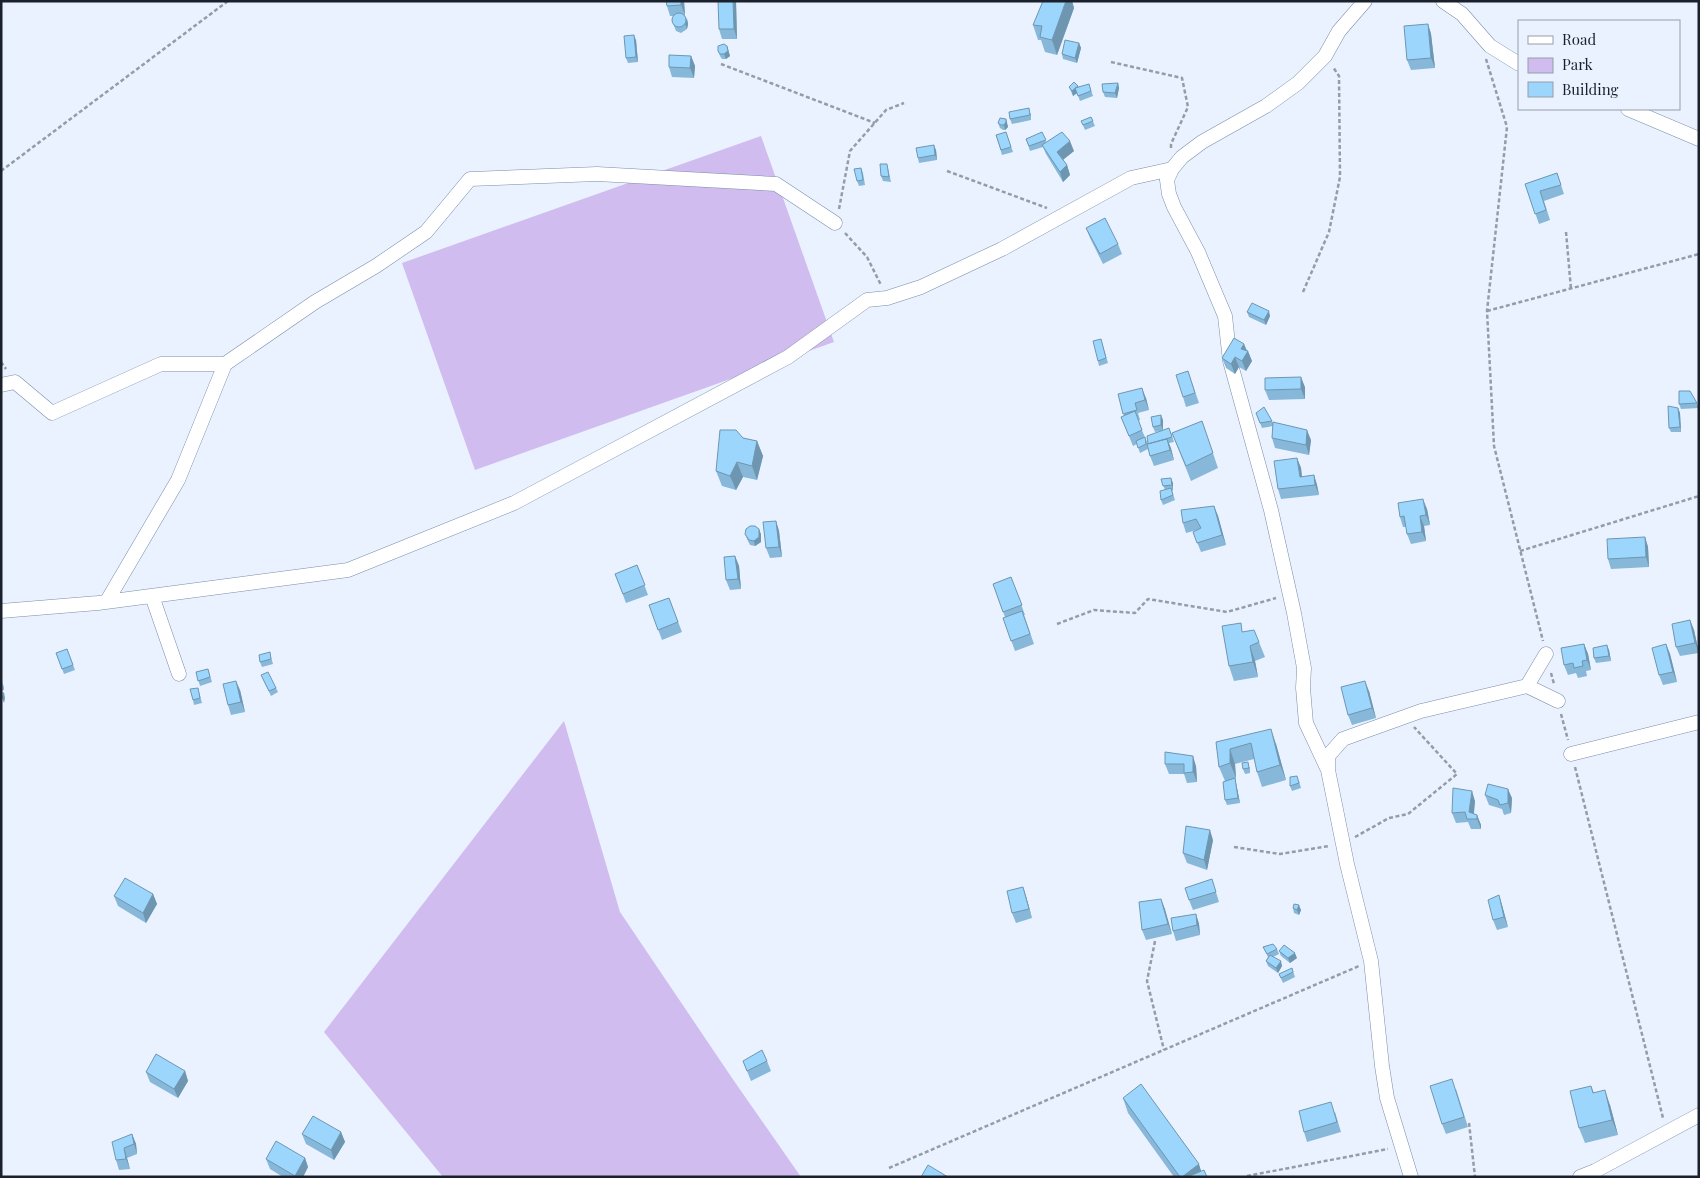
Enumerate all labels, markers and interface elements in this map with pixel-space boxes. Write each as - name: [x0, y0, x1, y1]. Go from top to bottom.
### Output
- legend: [1518, 20, 1680, 110]
- text: Road: [1562, 29, 1596, 49]
- text: Park: [1562, 54, 1594, 74]
- text: Building: [1562, 79, 1619, 99]

